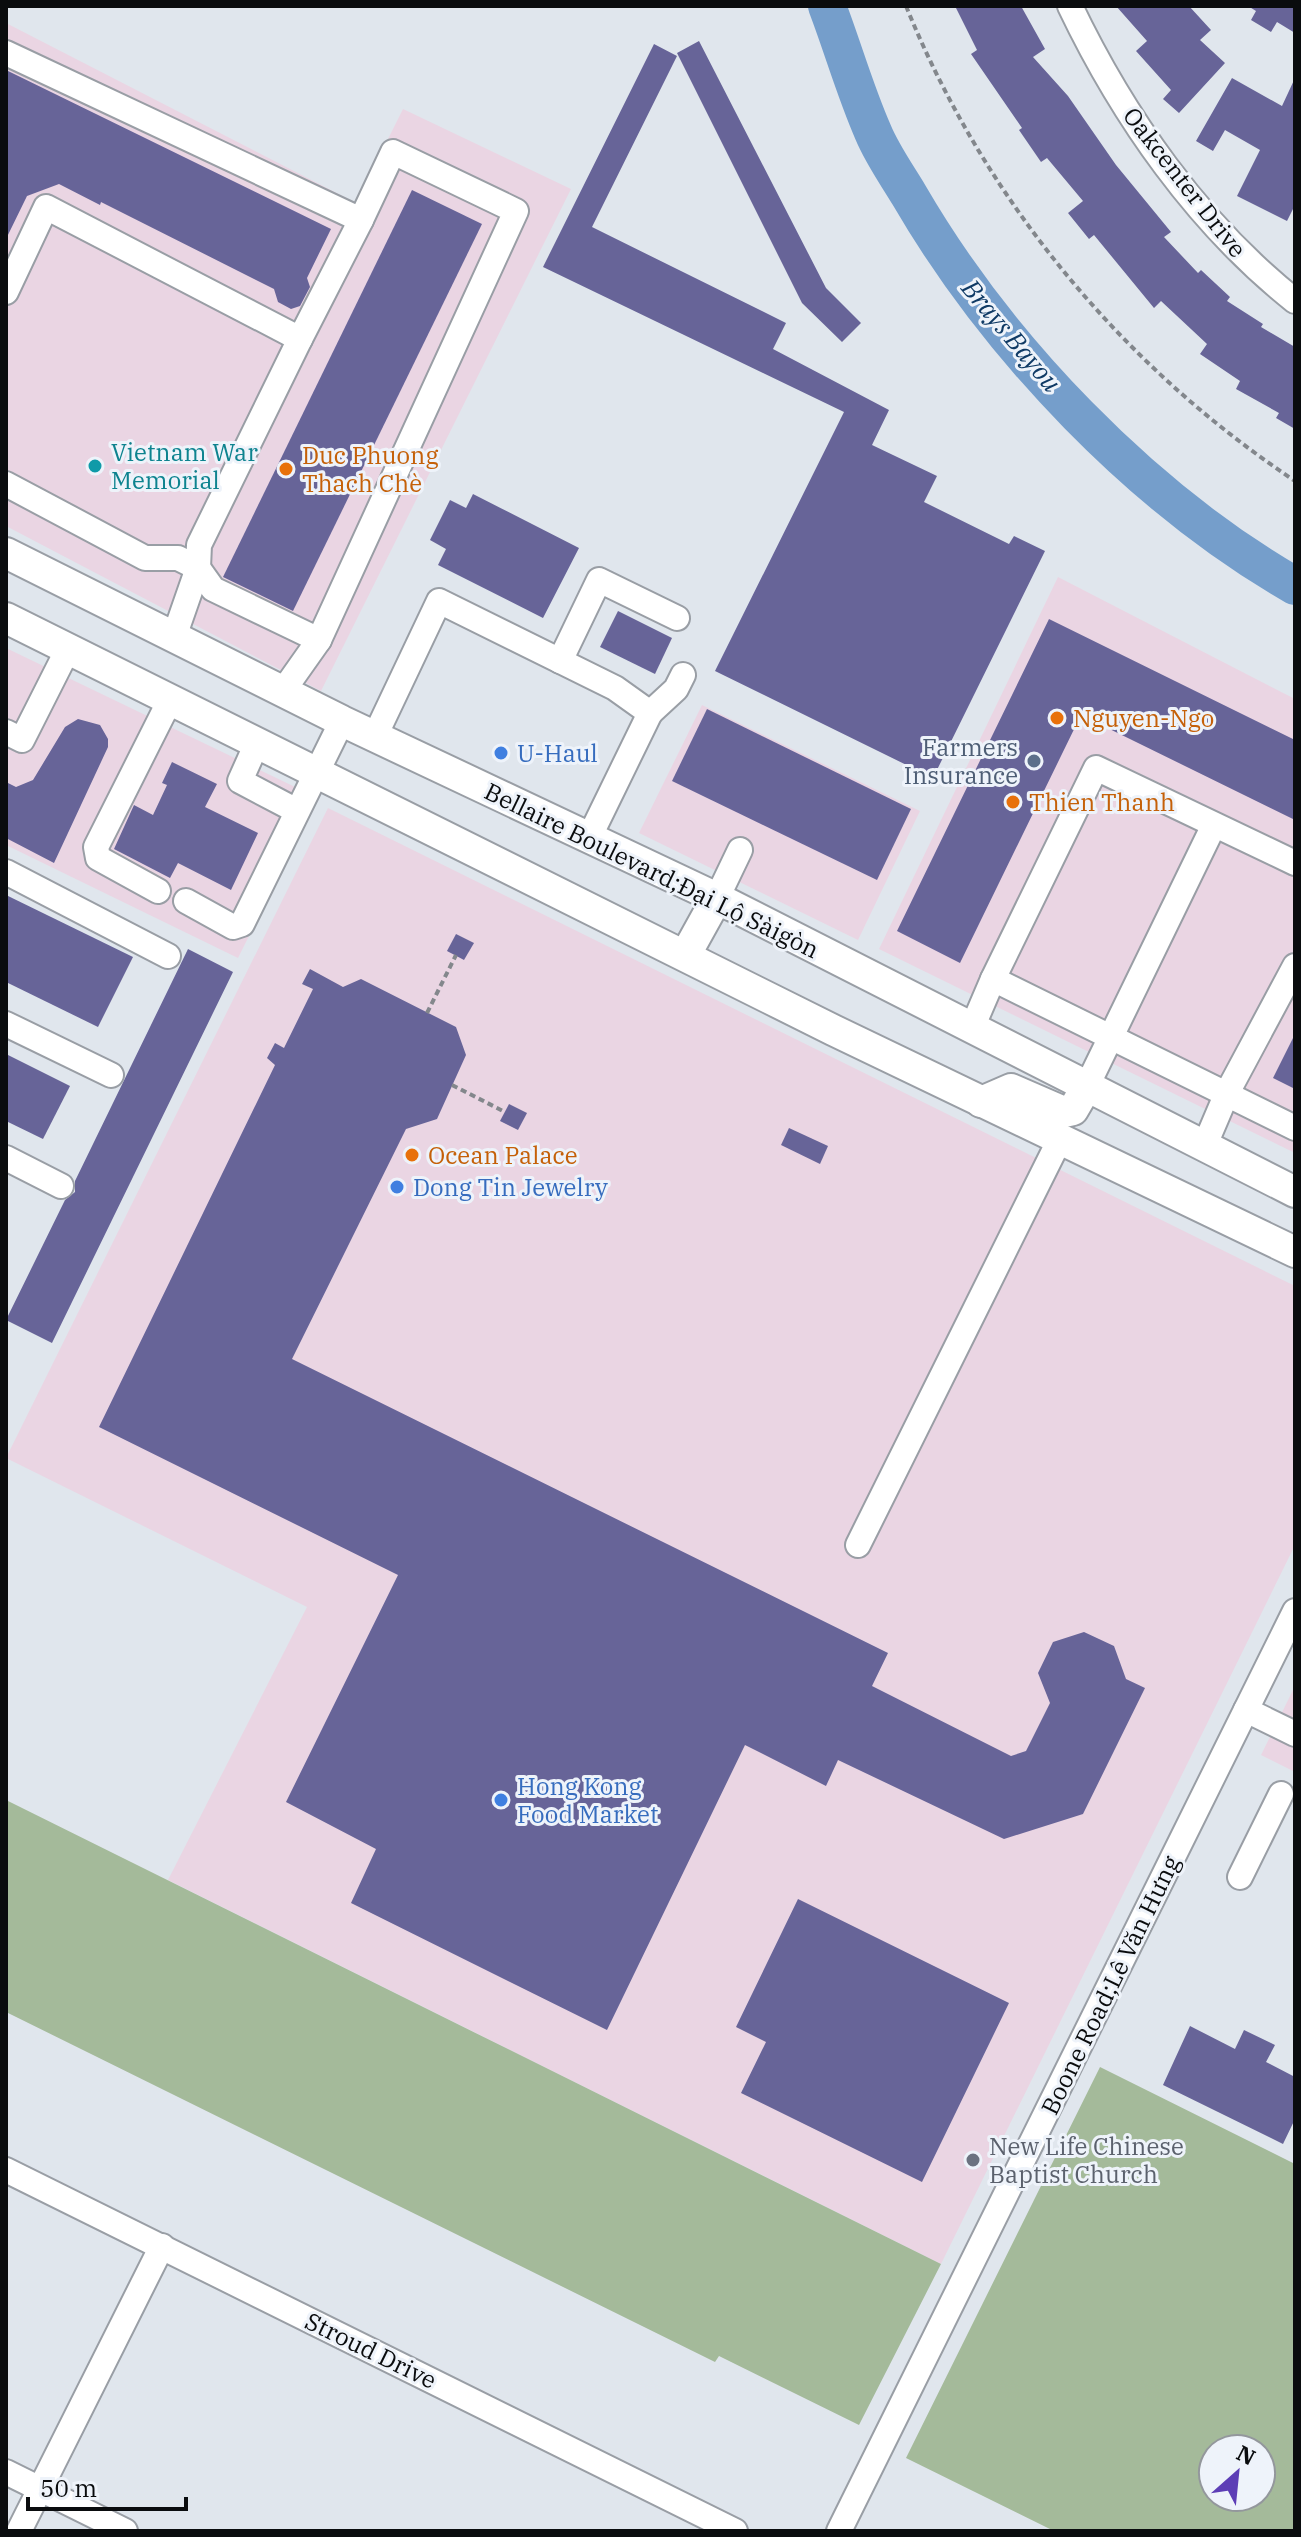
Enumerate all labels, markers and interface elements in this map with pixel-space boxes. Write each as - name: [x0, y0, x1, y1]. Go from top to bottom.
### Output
- street label: Oakcenter Drive: [1116, 100, 1254, 264]
- water label: Brays Bayou: [954, 271, 1069, 399]
- place label: Vietnam War Memorial: [111, 436, 258, 496]
- place label: Duc Phuong Thach Chè: [302, 439, 439, 499]
- marker: Vietnam War Memorial: [86, 457, 104, 475]
- marker: Duc Phuong Thach Chè: [277, 460, 295, 478]
- place label: Nguyen-Ngo: [1073, 702, 1214, 734]
- marker: Nguyen-Ngo: [1048, 709, 1066, 727]
- place label: Farmers Insurance: [904, 731, 1018, 791]
- place label: U-Haul: [517, 737, 598, 769]
- marker: U-Haul: [492, 744, 510, 762]
- marker: Farmers Insurance: [1025, 752, 1043, 770]
- street label: Bellaire Boulevard;Đại Lộ Sàigòn: [479, 775, 825, 965]
- place label: Thien Thanh: [1029, 786, 1175, 818]
- marker: Thien Thanh: [1004, 793, 1022, 811]
- place label: Ocean Palace: [428, 1139, 578, 1171]
- marker: Ocean Palace: [403, 1146, 421, 1164]
- place label: Dong Tin Jewelry: [413, 1171, 608, 1203]
- marker: Dong Tin Jewelry: [388, 1178, 406, 1196]
- place label: Hong Kong Food Market: [517, 1770, 658, 1830]
- marker: Hong Kong Food Market: [492, 1791, 510, 1809]
- street label: Boone Road;Lê Văn Hưng: [1033, 1850, 1187, 2120]
- place label: New Life Chinese Baptist Church: [989, 2130, 1184, 2190]
- marker: New Life Chinese Baptist Church: [964, 2151, 982, 2169]
- street label: Stroud Drive: [300, 2304, 442, 2396]
- north arrow: [1197, 2433, 1277, 2513]
- text: N: [1232, 2438, 1261, 2472]
- scale bar: [28, 2461, 186, 2511]
- text: 50 m: [40, 2472, 97, 2504]

